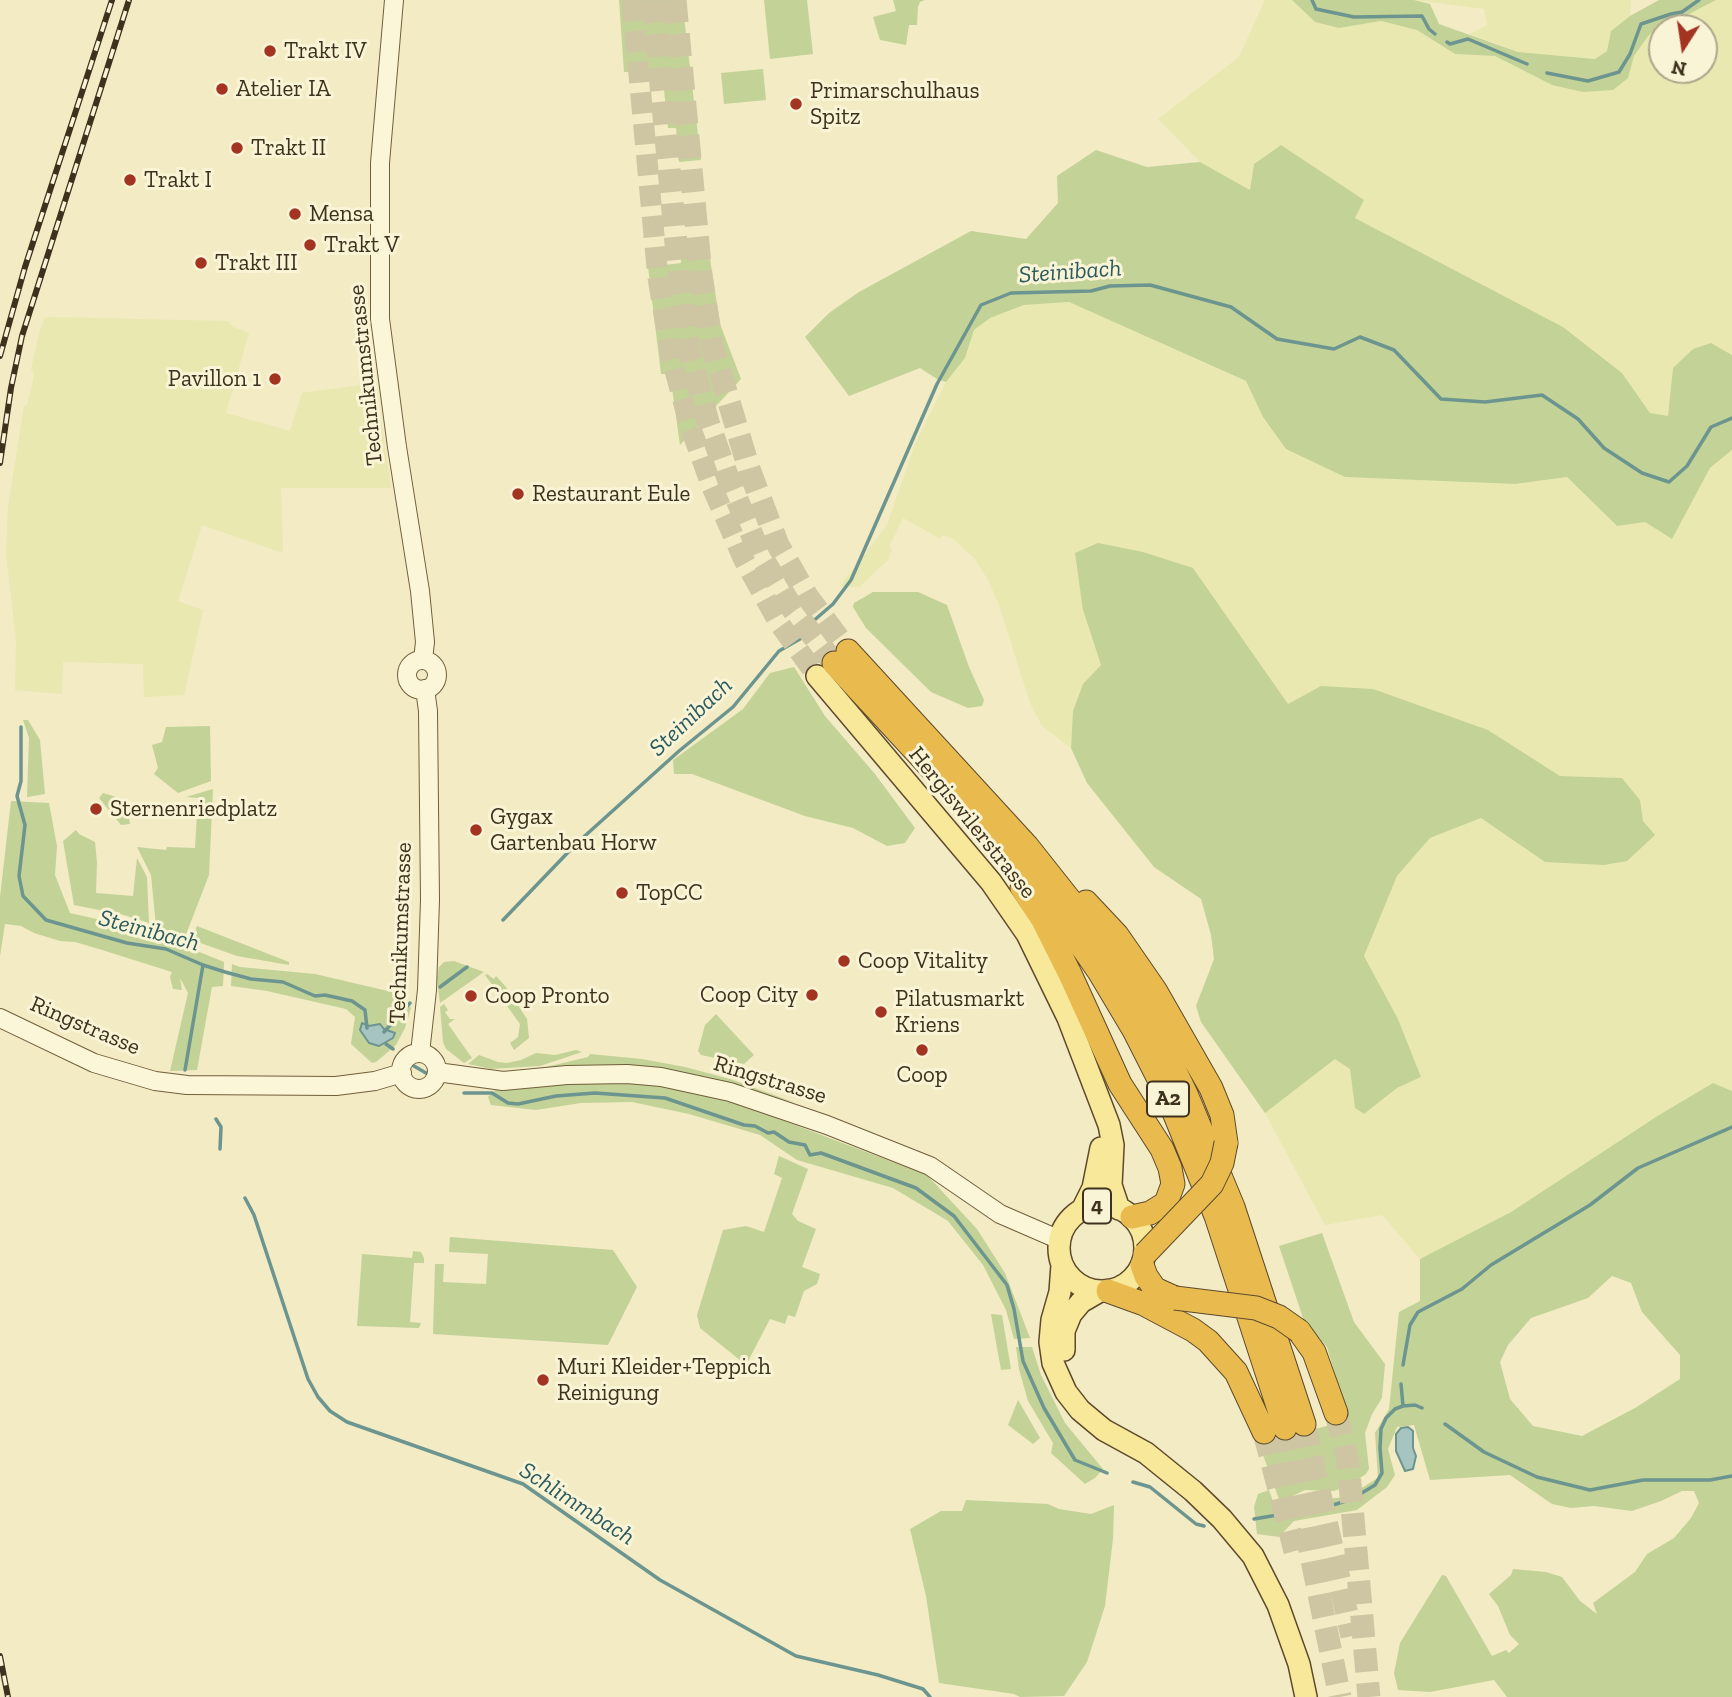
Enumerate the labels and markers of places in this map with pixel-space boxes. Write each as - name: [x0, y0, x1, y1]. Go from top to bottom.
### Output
- place label: Trakt IV: [284, 37, 367, 65]
- marker: Trakt IV: [262, 43, 278, 59]
- place label: Atelier IA: [236, 75, 331, 103]
- place label: Primarschulhaus Spitz: [810, 77, 979, 131]
- marker: Atelier IA: [214, 81, 230, 97]
- marker: Primarschulhaus Spitz: [788, 96, 804, 112]
- place label: Trakt II: [251, 134, 326, 162]
- marker: Trakt II: [229, 140, 245, 156]
- place label: Trakt I: [144, 166, 212, 194]
- marker: Trakt I: [122, 172, 138, 188]
- place label: Mensa: [309, 200, 374, 228]
- marker: Mensa: [287, 206, 303, 222]
- place label: Trakt V: [324, 231, 399, 259]
- marker: Trakt V: [302, 237, 318, 253]
- place label: Trakt III: [215, 249, 298, 277]
- marker: Trakt III: [193, 255, 209, 271]
- place label: Pavillon 1: [168, 365, 261, 393]
- marker: Pavillon 1: [267, 371, 283, 387]
- place label: Restaurant Eule: [532, 480, 690, 508]
- marker: Restaurant Eule: [510, 486, 526, 502]
- place label: Sternenriedplatz: [110, 795, 277, 823]
- marker: Sternenriedplatz: [88, 801, 104, 817]
- place label: Gygax Gartenbau Horw: [490, 803, 657, 857]
- marker: Gygax Gartenbau Horw: [468, 822, 484, 838]
- place label: TopCC: [636, 879, 703, 907]
- marker: TopCC: [614, 885, 630, 901]
- place label: Coop Vitality: [858, 947, 988, 975]
- marker: Coop Vitality: [836, 953, 852, 969]
- place label: Coop City: [700, 981, 798, 1009]
- place label: Coop Pronto: [485, 982, 609, 1010]
- place label: Pilatusmarkt Kriens: [895, 985, 1024, 1039]
- marker: Coop City: [804, 987, 820, 1003]
- marker: Coop Pronto: [463, 988, 479, 1004]
- marker: Pilatusmarkt Kriens: [873, 1004, 889, 1020]
- marker: Coop: [914, 1042, 930, 1058]
- place label: Coop: [896, 1061, 948, 1089]
- place label: Muri Kleider+Teppich Reinigung: [557, 1353, 771, 1407]
- marker: Muri Kleider+Teppich Reinigung: [535, 1372, 551, 1388]

